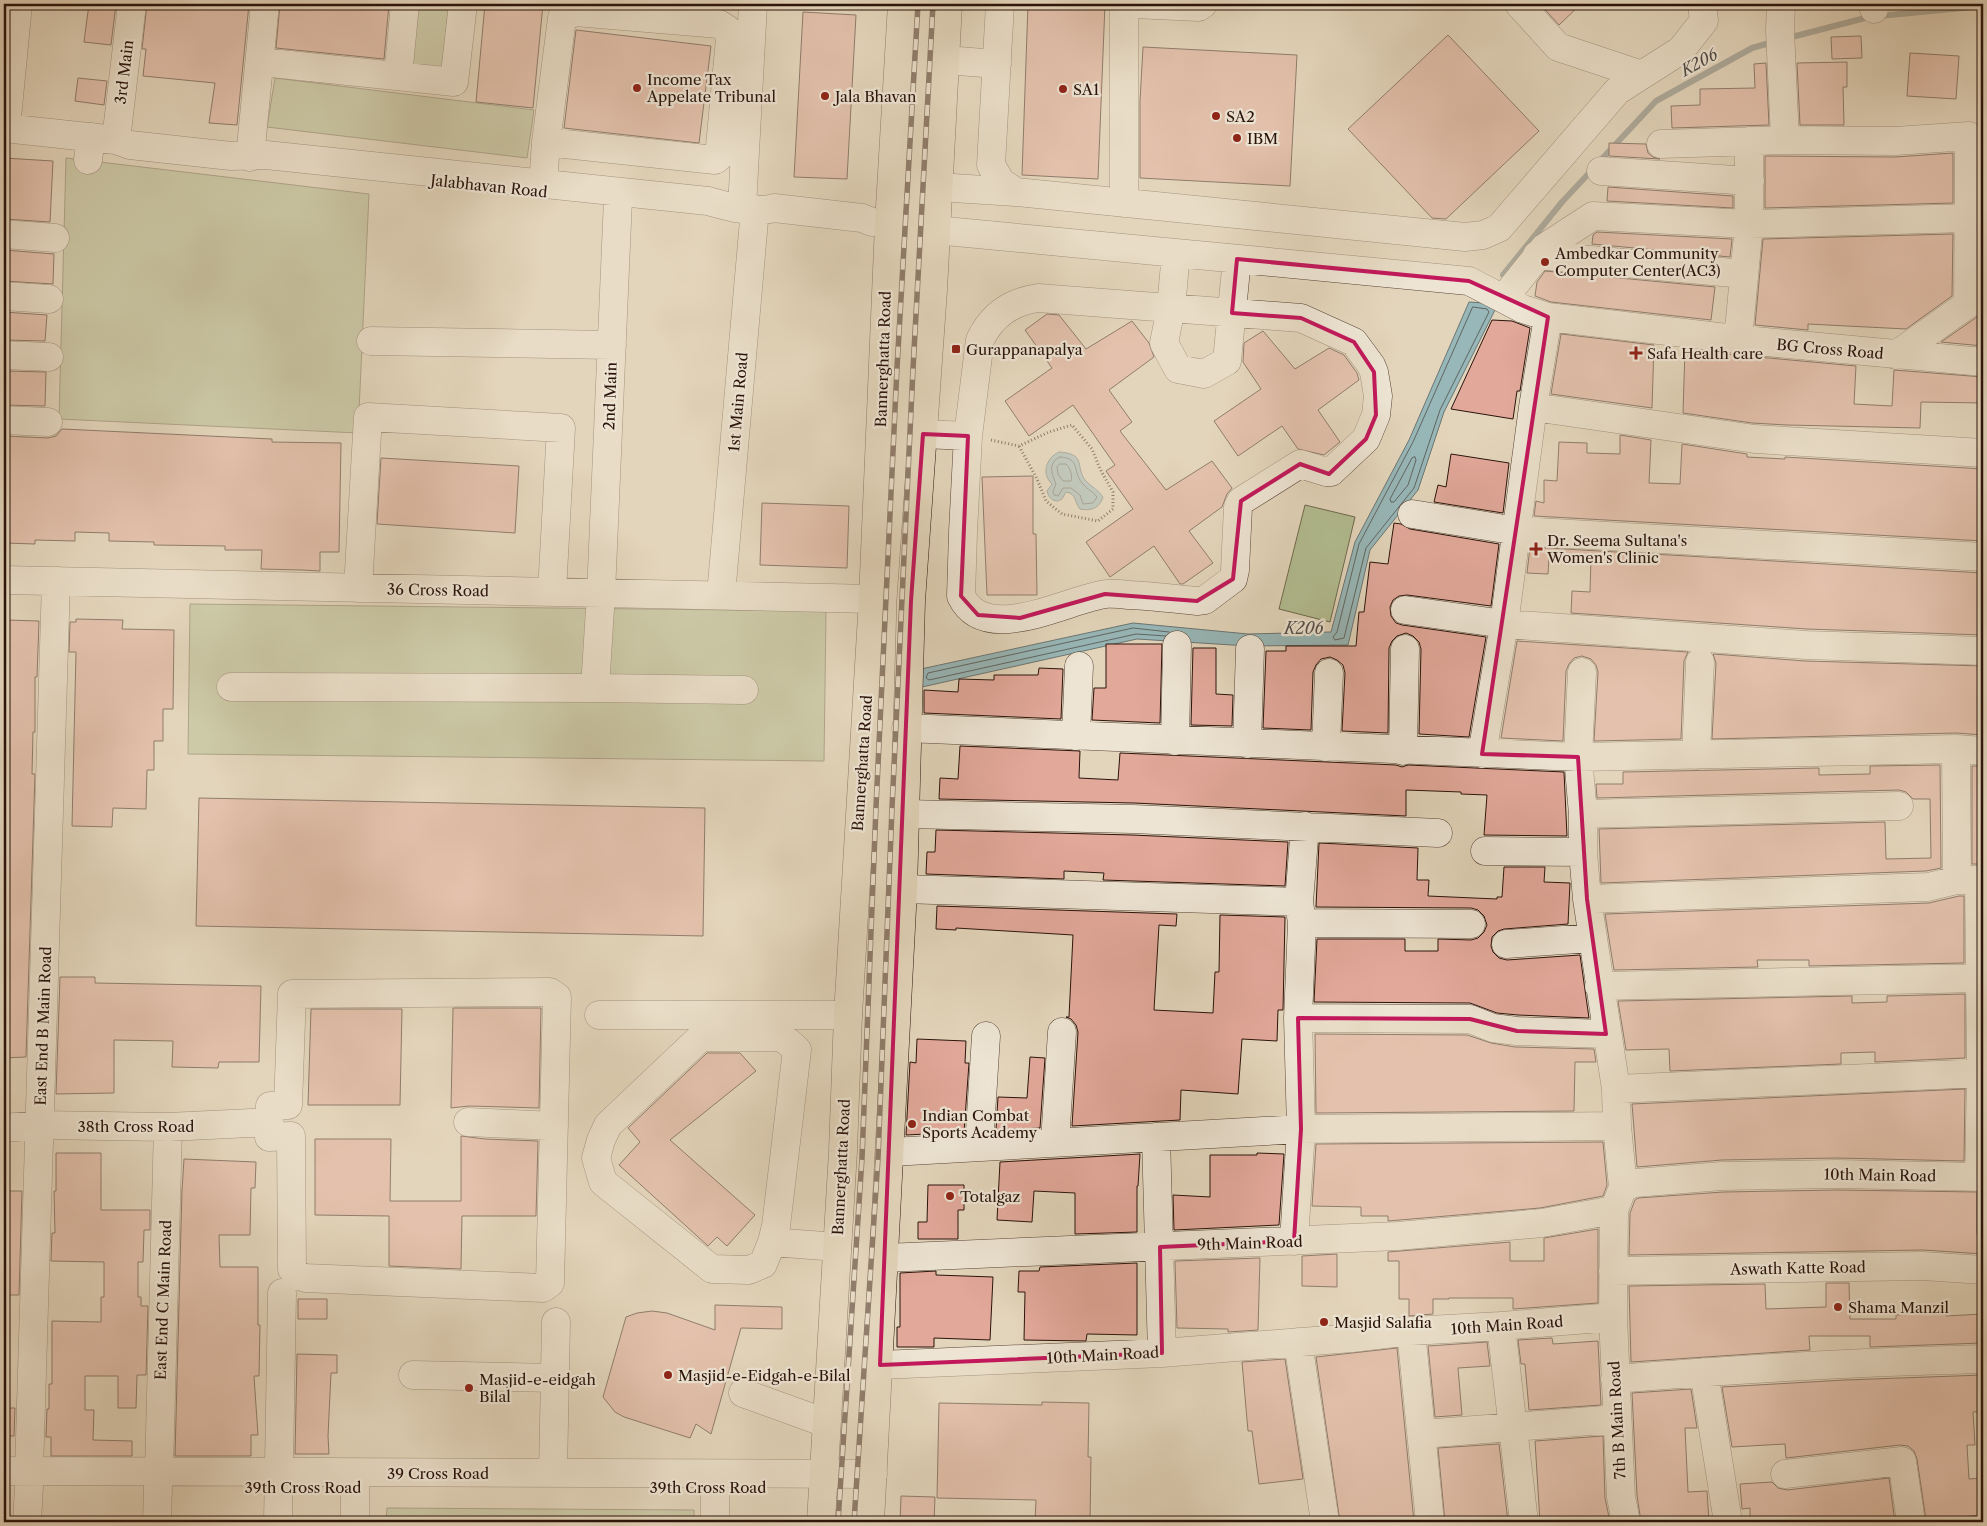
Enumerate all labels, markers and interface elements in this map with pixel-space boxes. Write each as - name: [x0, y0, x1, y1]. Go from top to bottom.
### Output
- street label: 3rd Main: [111, 38, 137, 105]
- water label: K206: [1675, 43, 1722, 81]
- place label: Income Tax Appelate Tribunal: [646, 70, 776, 106]
- place label: SA1: [1073, 80, 1100, 99]
- marker: Income Tax Appelate Tribunal: [631, 82, 643, 94]
- marker: SA1: [1057, 83, 1069, 95]
- place label: Jala Bhavan: [833, 87, 917, 106]
- marker: Jala Bhavan: [819, 90, 831, 102]
- place label: SA2: [1226, 107, 1255, 126]
- marker: SA2: [1210, 110, 1222, 122]
- place label: IBM: [1247, 129, 1278, 148]
- marker: IBM: [1231, 132, 1243, 144]
- street label: Jalabhavan Road: [428, 170, 548, 202]
- place label: Ambedkar Community Computer Center(AC3): [1554, 244, 1721, 280]
- marker: Ambedkar Community Computer Center(AC3): [1539, 256, 1551, 268]
- street label: Bannerghatta Road: [871, 290, 895, 428]
- street label: BG Cross Road: [1776, 335, 1884, 363]
- place label: Gurappanapalya: [966, 340, 1083, 359]
- marker: Gurappanapalya: [950, 343, 962, 355]
- place label: Safa Health care: [1647, 344, 1763, 363]
- marker: Safa Health care: [1629, 346, 1643, 360]
- street label: 1st Main Road: [724, 351, 752, 453]
- street label: 2nd Main: [599, 361, 621, 430]
- place label: Dr. Seema Sultana's Women's Clinic: [1546, 531, 1687, 567]
- marker: Dr. Seema Sultana's Women's Clinic: [1529, 542, 1543, 556]
- street label: 36 Cross Road: [387, 580, 489, 600]
- water label: K206: [1282, 618, 1324, 638]
- street label: Bannerghatta Road: [848, 694, 876, 832]
- street label: East End B Main Road: [31, 946, 55, 1106]
- street label: Bannerghatta Road: [828, 1098, 854, 1236]
- place label: Indian Combat Sports Academy: [922, 1106, 1038, 1142]
- street label: 38th Cross Road: [78, 1117, 194, 1136]
- marker: Indian Combat Sports Academy: [906, 1118, 918, 1130]
- street label: 10th Main Road: [1824, 1165, 1936, 1185]
- place label: Totalgaz: [960, 1187, 1020, 1206]
- marker: Totalgaz: [944, 1190, 956, 1202]
- street label: East End C Main Road: [151, 1220, 175, 1380]
- street label: 9th Main Road: [1197, 1232, 1303, 1254]
- street label: Aswath Katte Road: [1729, 1257, 1866, 1279]
- place label: Shama Manzil: [1848, 1298, 1950, 1317]
- marker: Shama Manzil: [1832, 1301, 1844, 1313]
- street label: 10th Main Road: [1450, 1312, 1564, 1338]
- place label: Masjid Salafia: [1334, 1313, 1432, 1332]
- marker: Masjid Salafia: [1318, 1316, 1330, 1328]
- street label: 10th Main Road: [1046, 1343, 1160, 1367]
- street label: 7th B Main Road: [1604, 1360, 1630, 1480]
- place label: Masjid-e-Eidgah-e-Bilal: [678, 1366, 851, 1385]
- marker: Masjid-e-Eidgah-e-Bilal: [662, 1369, 674, 1381]
- place label: Masjid-e-eidgah Bilal: [479, 1370, 596, 1406]
- marker: Masjid-e-eidgah Bilal: [463, 1382, 475, 1394]
- street label: 39 Cross Road: [387, 1464, 489, 1483]
- street label: 39th Cross Road: [245, 1478, 361, 1497]
- street label: 39th Cross Road: [650, 1478, 766, 1497]

